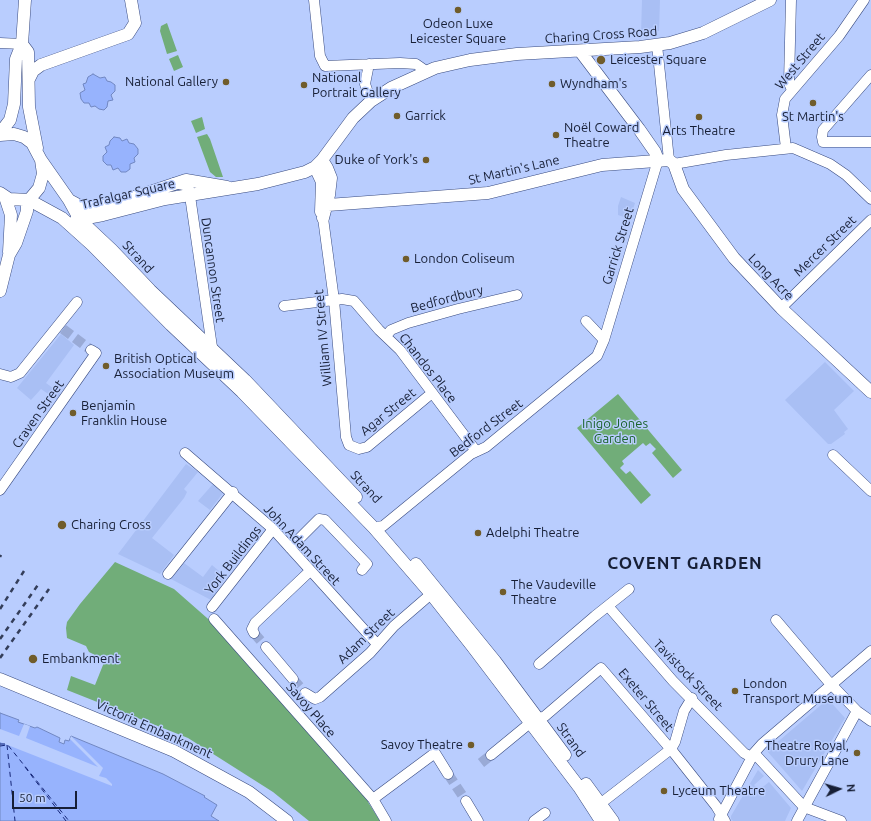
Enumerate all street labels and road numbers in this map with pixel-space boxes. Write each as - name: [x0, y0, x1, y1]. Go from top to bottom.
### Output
- street label: Charing Cross Road: [544, 23, 658, 47]
- street label: West Street: [772, 30, 828, 92]
- street label: St Martin's Lane: [467, 152, 561, 188]
- street label: Trafalgar Square: [79, 176, 177, 212]
- street label: Garrick Street: [599, 205, 637, 287]
- street label: Mercer Street: [791, 212, 859, 280]
- street label: Duncannon Street: [198, 217, 228, 323]
- street label: Strand: [119, 238, 157, 276]
- street label: Long Acre: [745, 250, 797, 304]
- street label: Bedfordbury: [409, 282, 485, 316]
- street label: William IV Street: [311, 289, 335, 387]
- street label: Chandos Place: [396, 330, 460, 406]
- street label: Craven Street: [9, 377, 67, 451]
- street label: Agar Street: [357, 385, 419, 439]
- street label: Bedford Street: [446, 395, 526, 461]
- street label: Strand: [347, 468, 385, 506]
- street label: John Adam Street: [260, 501, 344, 589]
- street label: York Buildings: [201, 523, 265, 597]
- street label: Adam Street: [334, 605, 398, 667]
- street label: Tavistock Street: [650, 636, 726, 714]
- street label: Exeter Street: [615, 665, 677, 735]
- street label: Savoy Place: [283, 679, 339, 741]
- street label: Victoria Embankment: [93, 696, 215, 762]
- street label: Strand: [553, 720, 589, 760]

